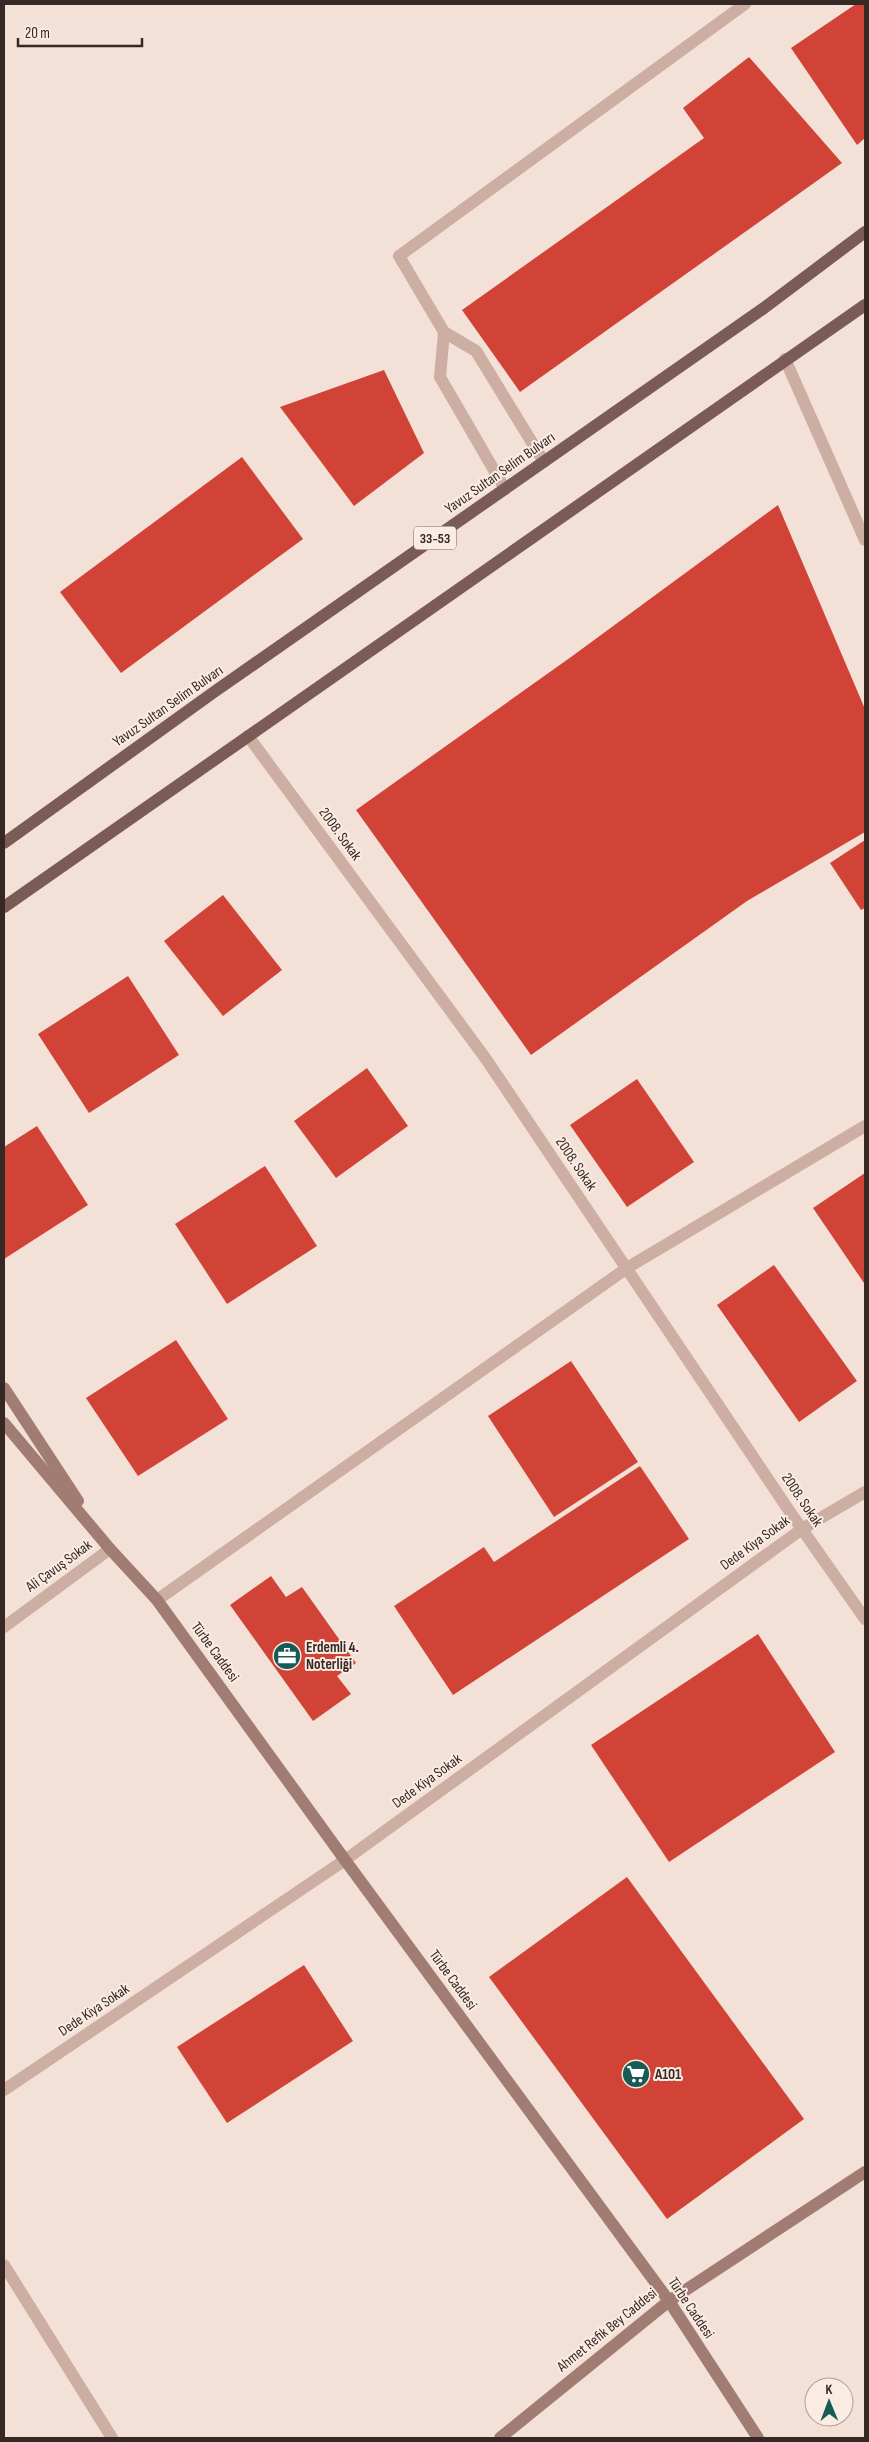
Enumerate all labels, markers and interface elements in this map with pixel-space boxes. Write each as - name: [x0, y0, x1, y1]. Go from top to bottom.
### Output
- scale bar: [18, 15, 141, 47]
- text: 20 m: [25, 24, 50, 43]
- street label: Yavuz Sultan Selim Bulvarı: [441, 428, 559, 518]
- road number: 33-53: [414, 526, 456, 550]
- street label: Yavuz Sultan Selim Bulvarı: [109, 661, 227, 751]
- street label: 2008. Sokak: [314, 804, 366, 865]
- street label: 2008. Sokak: [551, 1133, 601, 1195]
- street label: 2008. Sokak: [777, 1469, 827, 1531]
- street label: Dede Kiya Sokak: [717, 1511, 794, 1575]
- street label: Ali Çavuş Sokak: [21, 1535, 96, 1597]
- street label: Türbe Caddesi: [187, 1618, 243, 1686]
- place label: Erdemli 4. Noterliği: [306, 1638, 359, 1674]
- office icon: Erdemli 4. Noterliği: [272, 1641, 302, 1671]
- street label: Dede Kiya Sokak: [389, 1749, 466, 1813]
- street label: Türbe Caddesi: [425, 1946, 481, 2014]
- street label: Dede Kiya Sokak: [55, 1979, 133, 2041]
- supermarket icon: A101: [621, 2059, 651, 2089]
- place label: A101: [654, 2065, 681, 2084]
- street label: Türbe Caddesi: [664, 2274, 718, 2342]
- street label: Ahmet Refik Bey Caddesi: [552, 2284, 661, 2377]
- north arrow: [804, 2377, 854, 2427]
- text: K: [825, 2381, 832, 2398]

